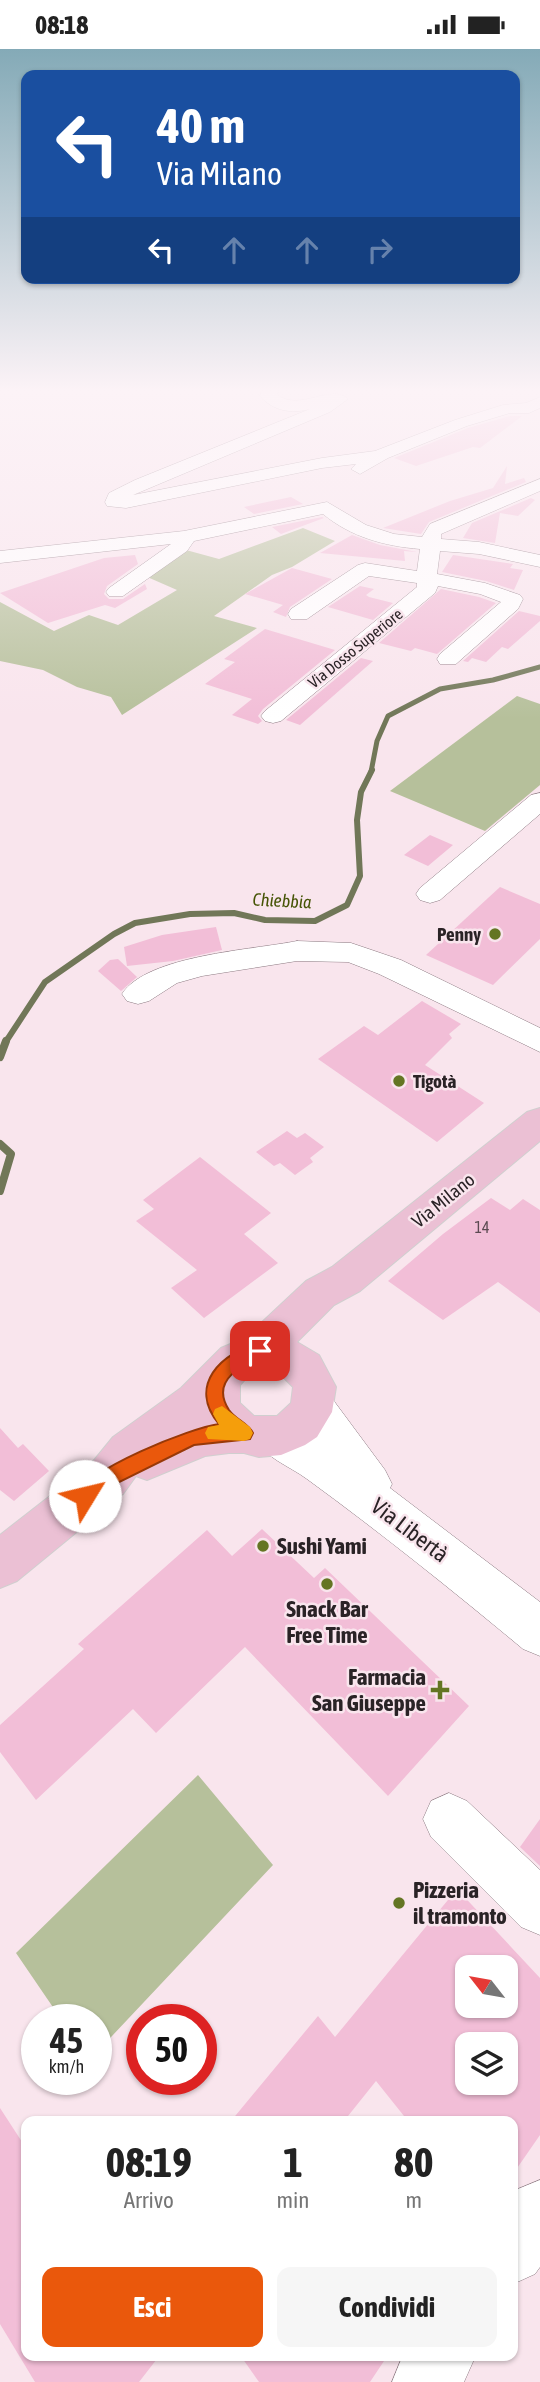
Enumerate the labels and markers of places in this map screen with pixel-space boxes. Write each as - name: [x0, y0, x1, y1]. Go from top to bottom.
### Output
- place label: Penny: [437, 923, 481, 945]
- marker: Penny: [487, 926, 503, 942]
- place label: Tigotà: [413, 1070, 457, 1092]
- marker: Tigotà: [391, 1073, 407, 1089]
- pin: [230, 1321, 290, 1381]
- place label: Sushi Yami: [277, 1533, 367, 1559]
- marker: Sushi Yami: [255, 1538, 271, 1554]
- marker: Snack Bar Free Time: [319, 1576, 335, 1592]
- place label: Snack Bar Free Time: [286, 1596, 369, 1648]
- place label: Farmacia San Giuseppe: [312, 1664, 426, 1716]
- marker: Farmacia San Giuseppe: [432, 1682, 448, 1698]
- place label: Pizzeria il tramonto: [413, 1877, 507, 1929]
- marker: Pizzeria il tramonto: [391, 1895, 407, 1911]

